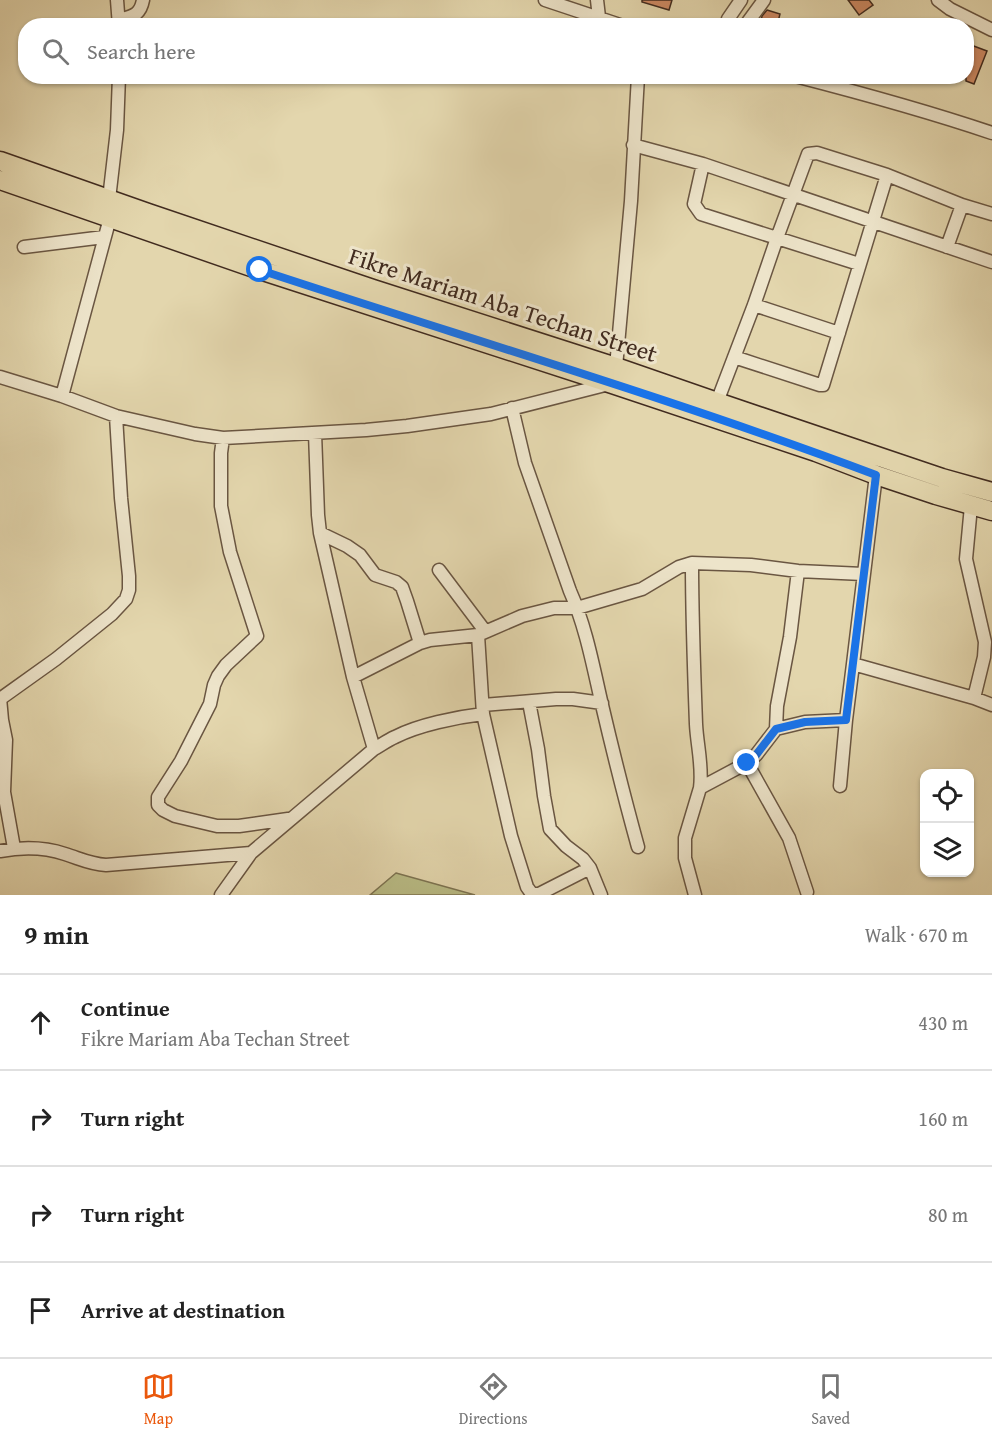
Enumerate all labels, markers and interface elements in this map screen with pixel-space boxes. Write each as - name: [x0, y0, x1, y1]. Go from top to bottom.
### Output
- search box: [18, 18, 974, 84]
- icon: search: [39, 35, 72, 68]
- text: Search here: [87, 35, 196, 67]
- street label: Fikre Mariam Aba Techan Street: [344, 238, 662, 371]
- route start: [246, 256, 272, 282]
- route end: [733, 749, 759, 775]
- map controls: [920, 769, 974, 877]
- button: locate: [920, 769, 974, 823]
- button: layers: [920, 823, 974, 877]
- text: 9 min: [24, 915, 89, 954]
- text: Walk · 670 m: [865, 920, 968, 949]
- text: Continue: [81, 992, 170, 1024]
- icon: ahead: [24, 1006, 57, 1039]
- text: 430 m: [918, 1008, 968, 1037]
- text: Fikre Mariam Aba Techan Street: [81, 1024, 350, 1053]
- icon: right: [24, 1102, 57, 1135]
- text: Turn right: [81, 1102, 184, 1134]
- text: 160 m: [918, 1104, 968, 1133]
- icon: right: [24, 1198, 57, 1231]
- text: Turn right: [81, 1198, 184, 1230]
- text: 80 m: [928, 1200, 968, 1229]
- icon: arrive: [24, 1294, 57, 1327]
- text: Arrive at destination: [81, 1294, 285, 1326]
- tab: Map: [142, 1370, 175, 1430]
- tab: Directions: [459, 1370, 528, 1430]
- tab: Saved: [811, 1370, 850, 1430]

